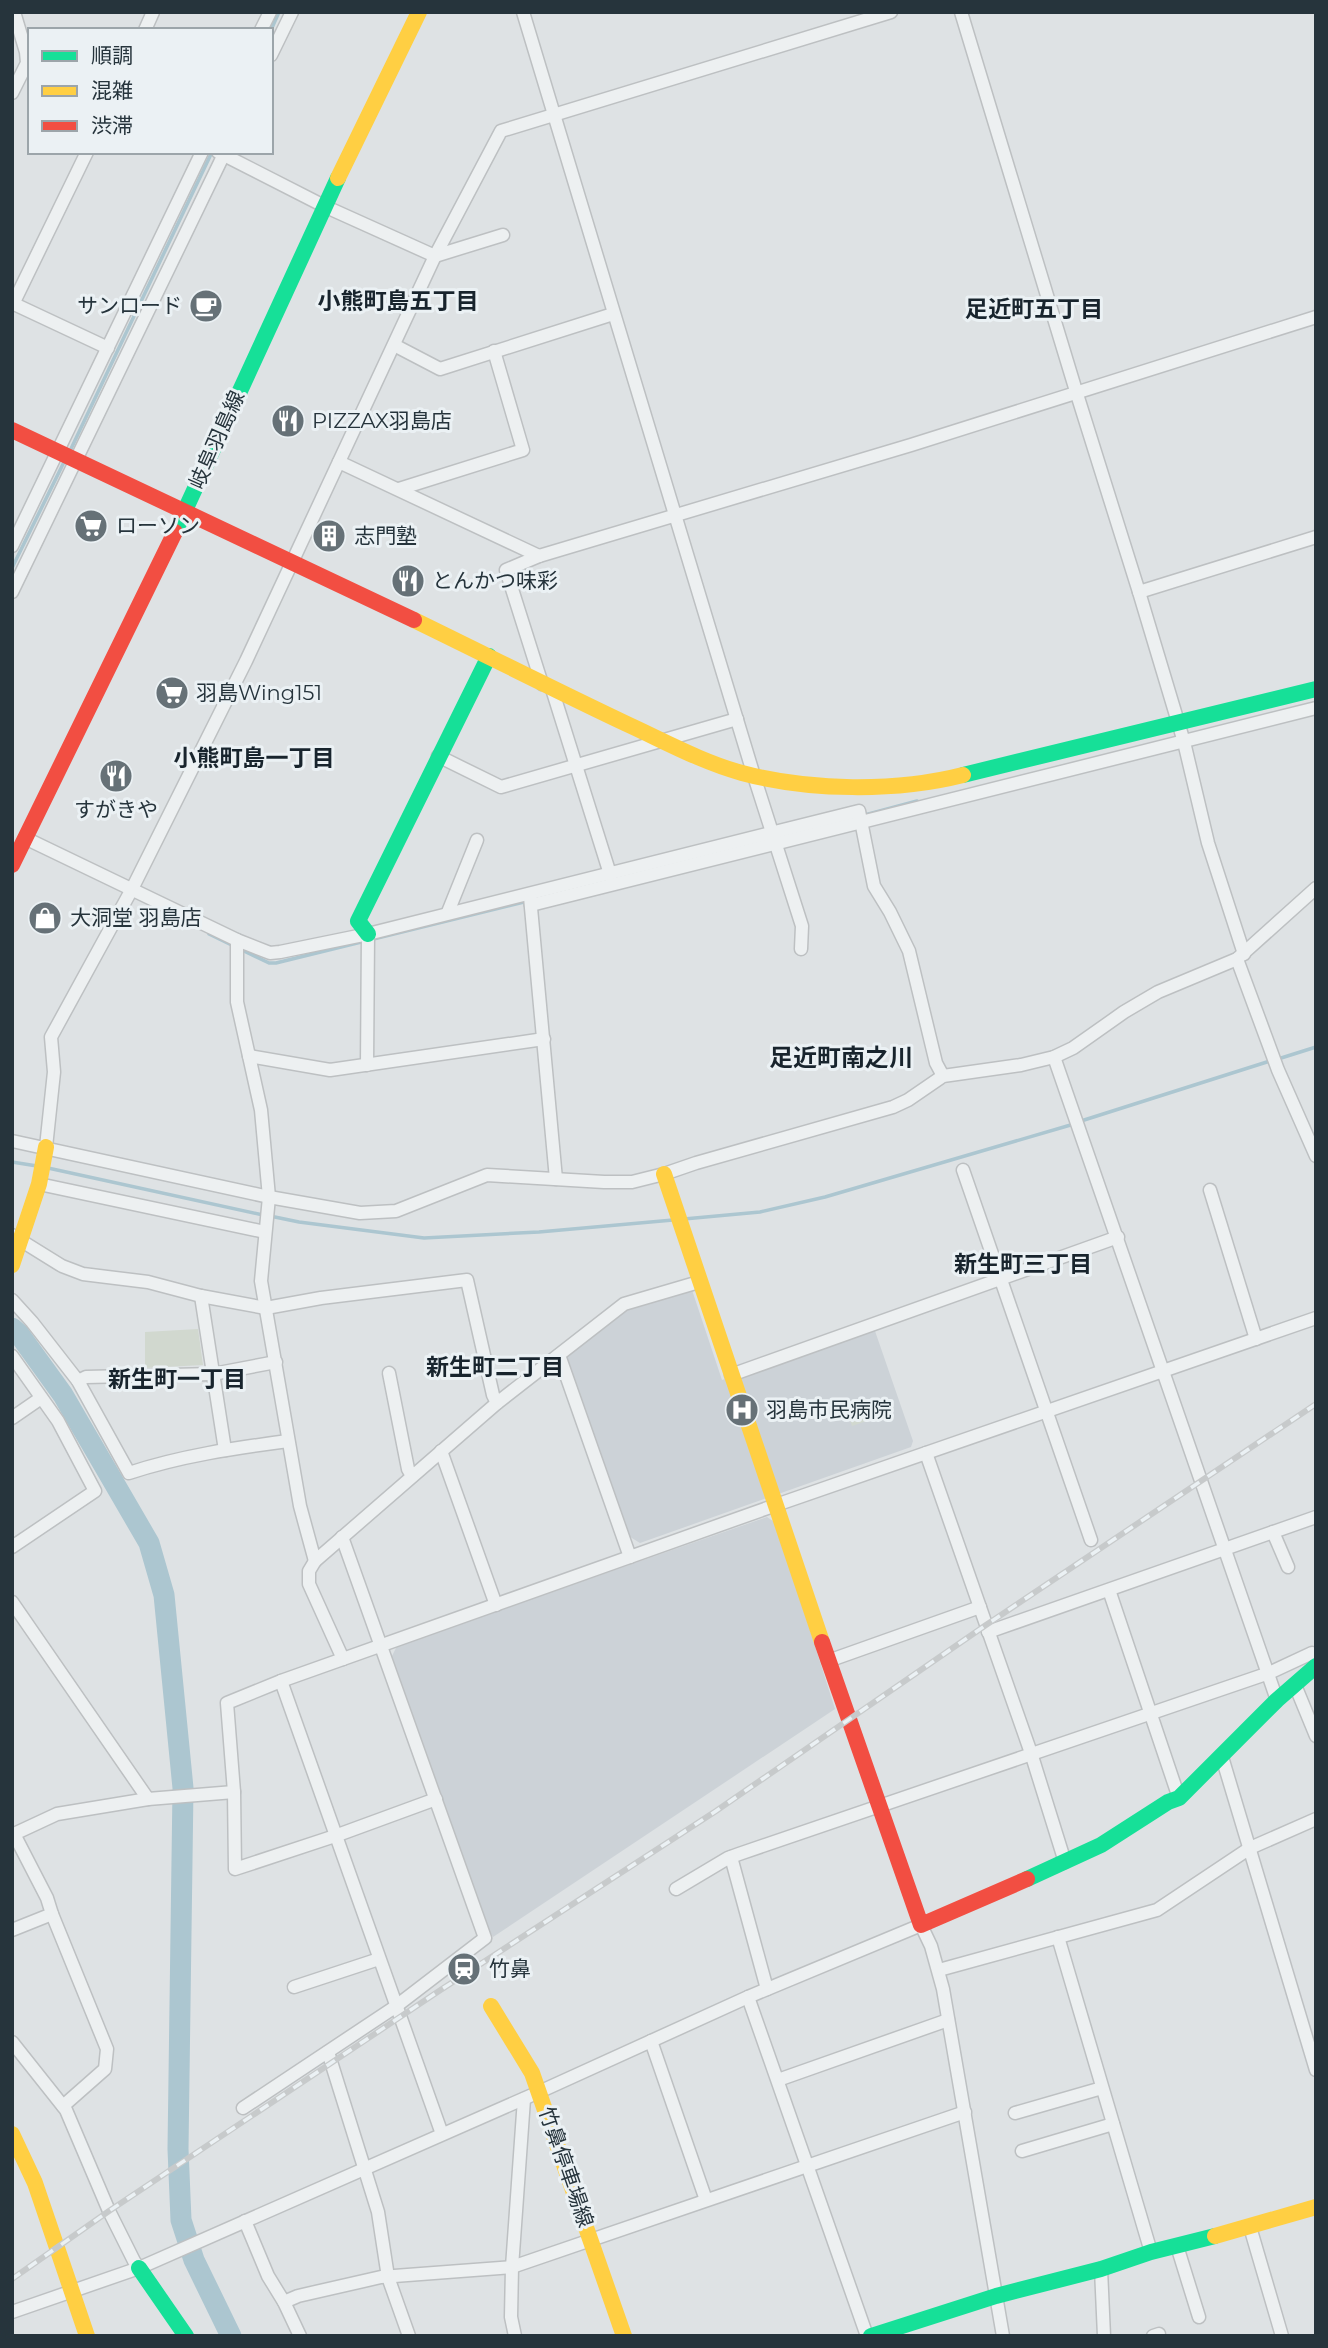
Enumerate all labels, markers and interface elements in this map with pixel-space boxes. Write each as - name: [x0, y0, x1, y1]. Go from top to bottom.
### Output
- legend: [28, 28, 273, 154]
- text: 順調: [91, 43, 133, 68]
- text: 混雑: [91, 78, 133, 103]
- text: 渋滞: [91, 113, 133, 138]
- cafe icon: サンロード: [187, 287, 225, 325]
- district label: 小熊町島五丁目: [318, 287, 479, 315]
- place label: サンロード: [77, 293, 182, 318]
- district label: 足近町五丁目: [965, 295, 1103, 323]
- street label: 岐阜羽島線: [184, 387, 249, 493]
- restaurant icon: PIZZAX羽島店: [269, 402, 307, 440]
- place label: PIZZAX羽島店: [312, 408, 452, 433]
- supermarket icon: ローソン: [72, 507, 110, 545]
- place label: ローソン: [116, 513, 200, 538]
- building icon: 志門塾: [310, 517, 348, 555]
- place label: 志門塾: [354, 523, 417, 548]
- restaurant icon: とんかつ味彩: [389, 562, 427, 600]
- place label: とんかつ味彩: [432, 568, 558, 593]
- supermarket icon: 羽島Wing151: [153, 674, 191, 712]
- place label: 羽島Wing151: [196, 680, 322, 705]
- district label: 小熊町島一丁目: [174, 744, 335, 772]
- restaurant icon: すがきや: [97, 757, 135, 795]
- place label: すがきや: [74, 797, 158, 822]
- shop icon: 大洞堂 羽島店: [26, 899, 64, 937]
- place label: 大洞堂 羽島店: [70, 905, 202, 930]
- district label: 足近町南之川: [769, 1043, 913, 1072]
- district label: 新生町三丁目: [954, 1250, 1092, 1278]
- district label: 新生町二丁目: [426, 1353, 564, 1381]
- district label: 新生町一丁目: [108, 1365, 246, 1393]
- hospital icon: 羽島市民病院: [723, 1391, 761, 1429]
- place label: 羽島市民病院: [766, 1397, 892, 1422]
- station icon: 竹鼻: [445, 1950, 483, 1988]
- place label: 竹鼻: [489, 1956, 531, 1981]
- street label: 竹鼻停車場線: [534, 2103, 599, 2230]

